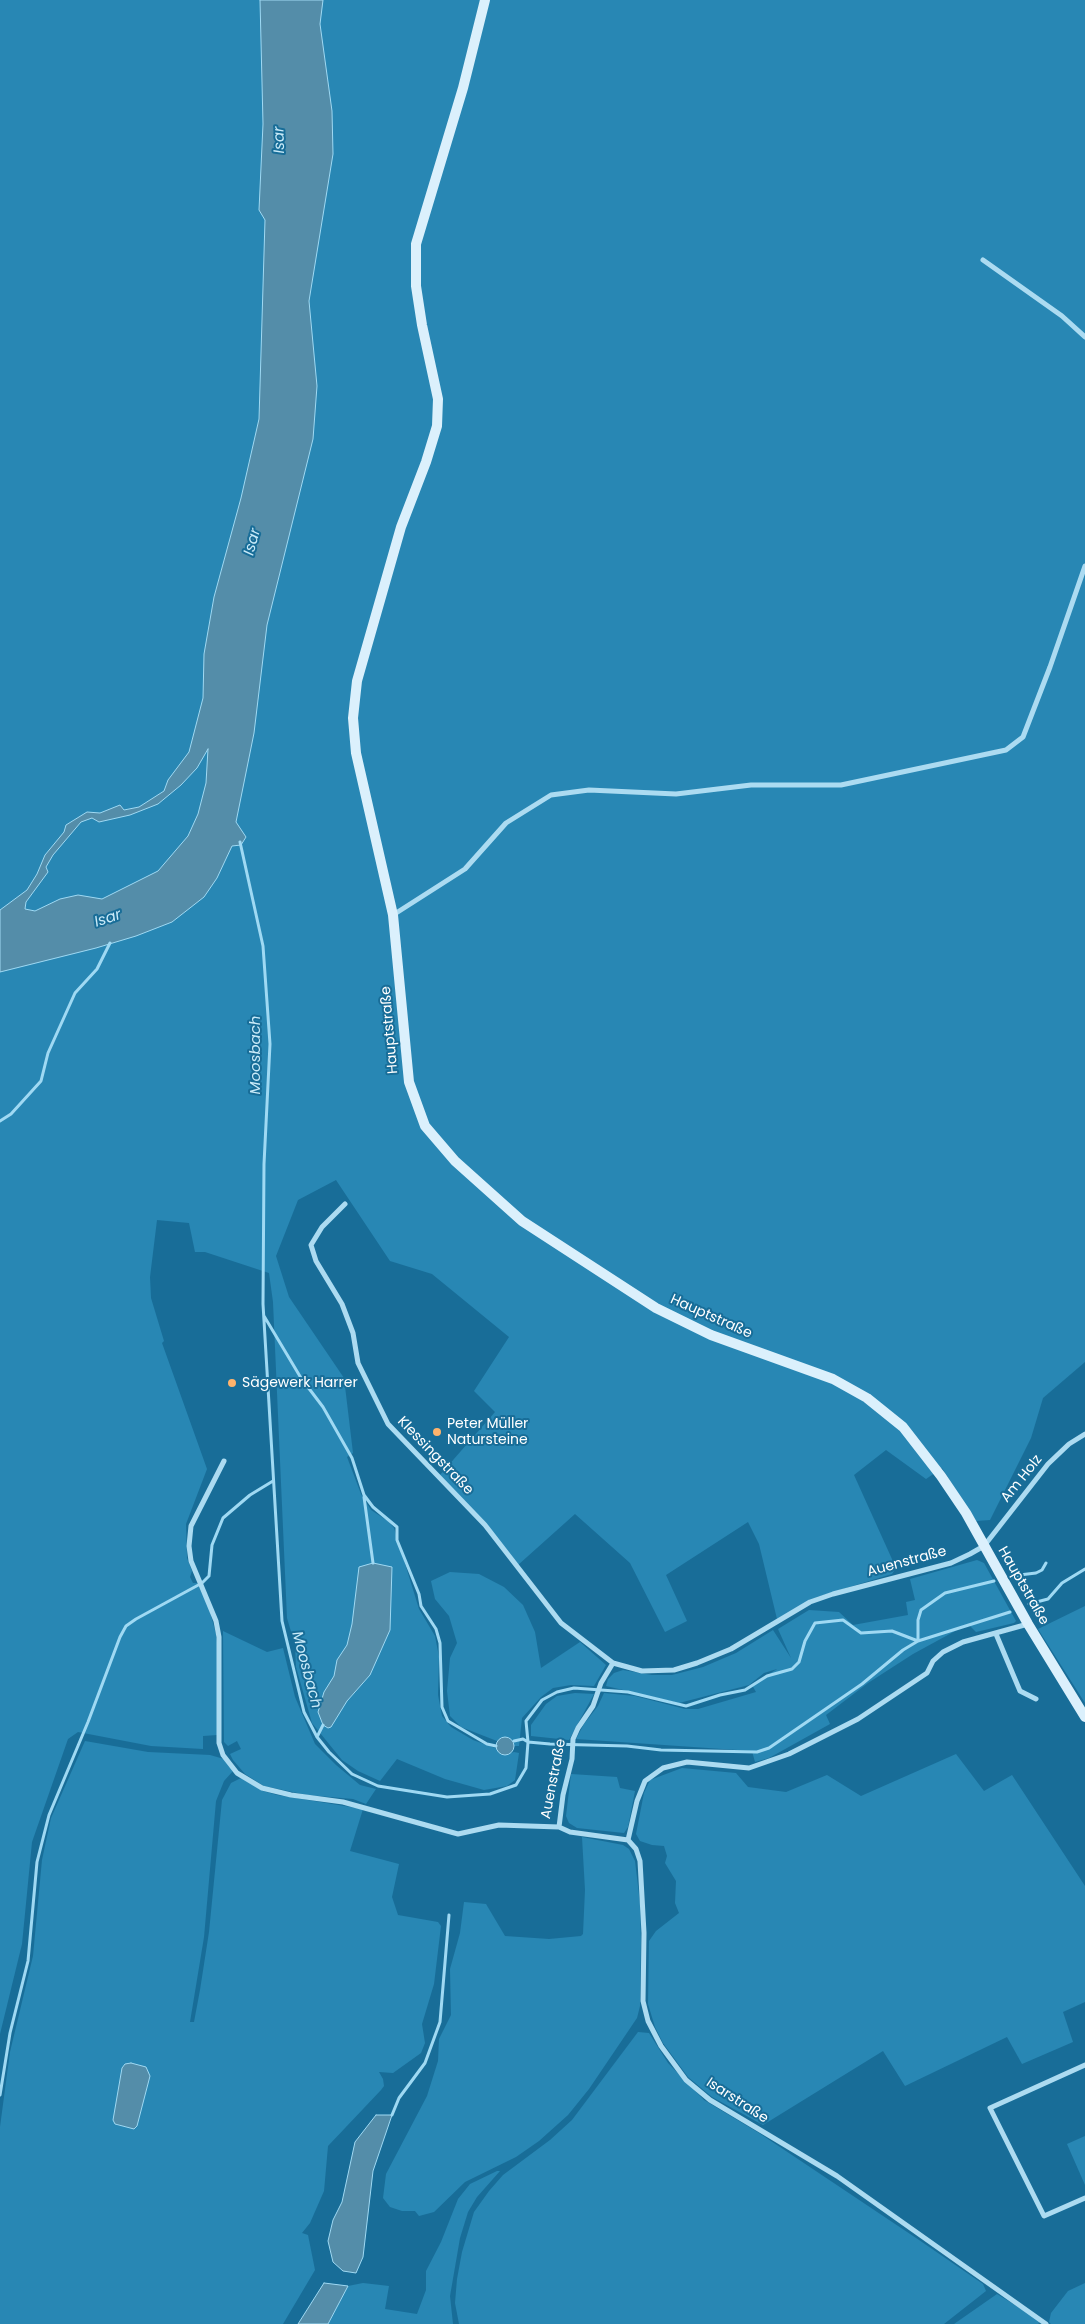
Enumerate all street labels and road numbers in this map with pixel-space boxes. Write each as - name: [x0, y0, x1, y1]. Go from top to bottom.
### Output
- street label: Hauptstraße: [378, 985, 402, 1075]
- street label: Hauptstraße: [667, 1291, 755, 1343]
- street label: Klessingstraße: [393, 1413, 477, 1499]
- street label: Am Holz: [998, 1452, 1046, 1506]
- street label: Auenstraße: [866, 1543, 948, 1581]
- street label: Hauptstraße: [994, 1544, 1052, 1628]
- street label: Auenstraße: [538, 1737, 570, 1821]
- street label: Isarstraße: [703, 2075, 771, 2127]

